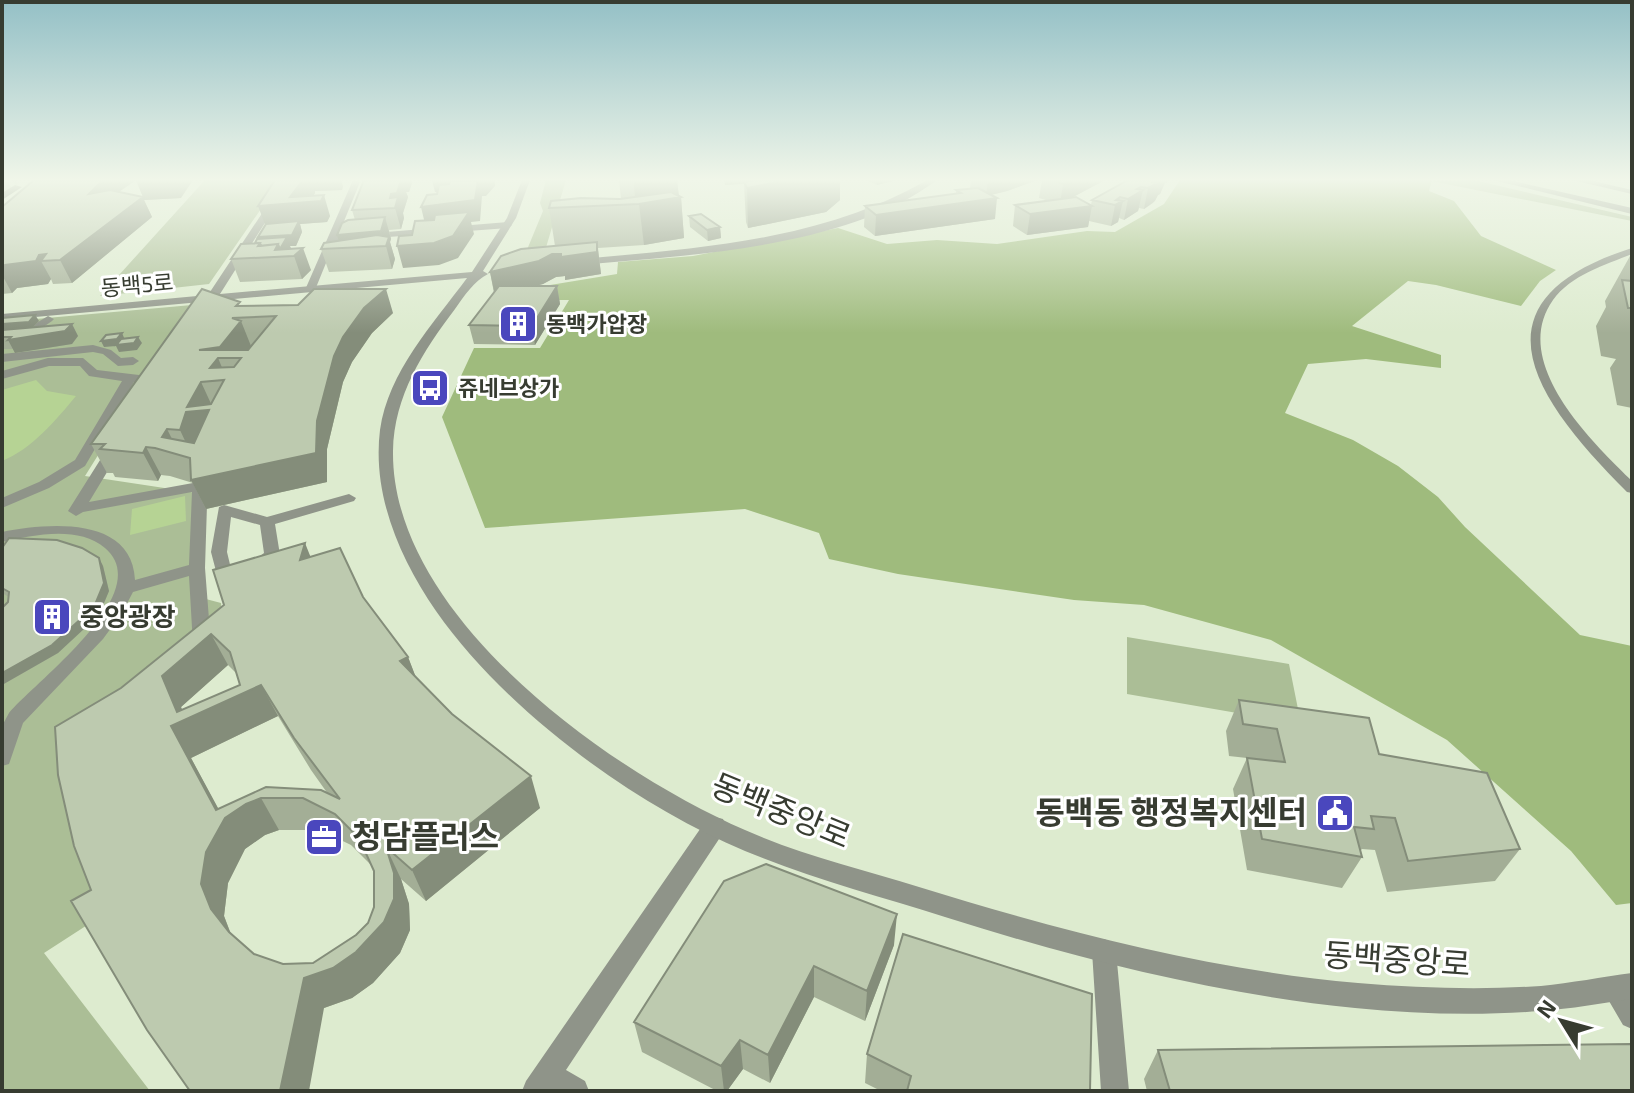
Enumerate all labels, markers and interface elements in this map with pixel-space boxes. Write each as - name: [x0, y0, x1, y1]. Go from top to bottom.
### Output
- street label: 동백5로: [100, 268, 174, 300]
- building icon: 동백가압장: [497, 303, 539, 345]
- place label: 동백가압장: [546, 310, 647, 336]
- bus stop icon: 쥬네브상가: [409, 367, 451, 409]
- place label: 쥬네브상가: [458, 374, 559, 400]
- building icon: 중앙광장: [31, 596, 73, 638]
- place label: 중앙광장: [80, 600, 176, 631]
- street label: 동백중앙로: [706, 764, 857, 854]
- place label: 동백동 행정복지센터: [1035, 792, 1307, 830]
- public building icon: 동백동 행정복지센터: [1314, 792, 1356, 834]
- office icon: 청담플러스: [303, 816, 345, 858]
- place label: 청담플러스: [352, 816, 499, 854]
- street label: 동백중앙로: [1322, 934, 1472, 982]
- north arrow: [1522, 981, 1602, 1061]
- text: N: [1530, 994, 1560, 1023]

